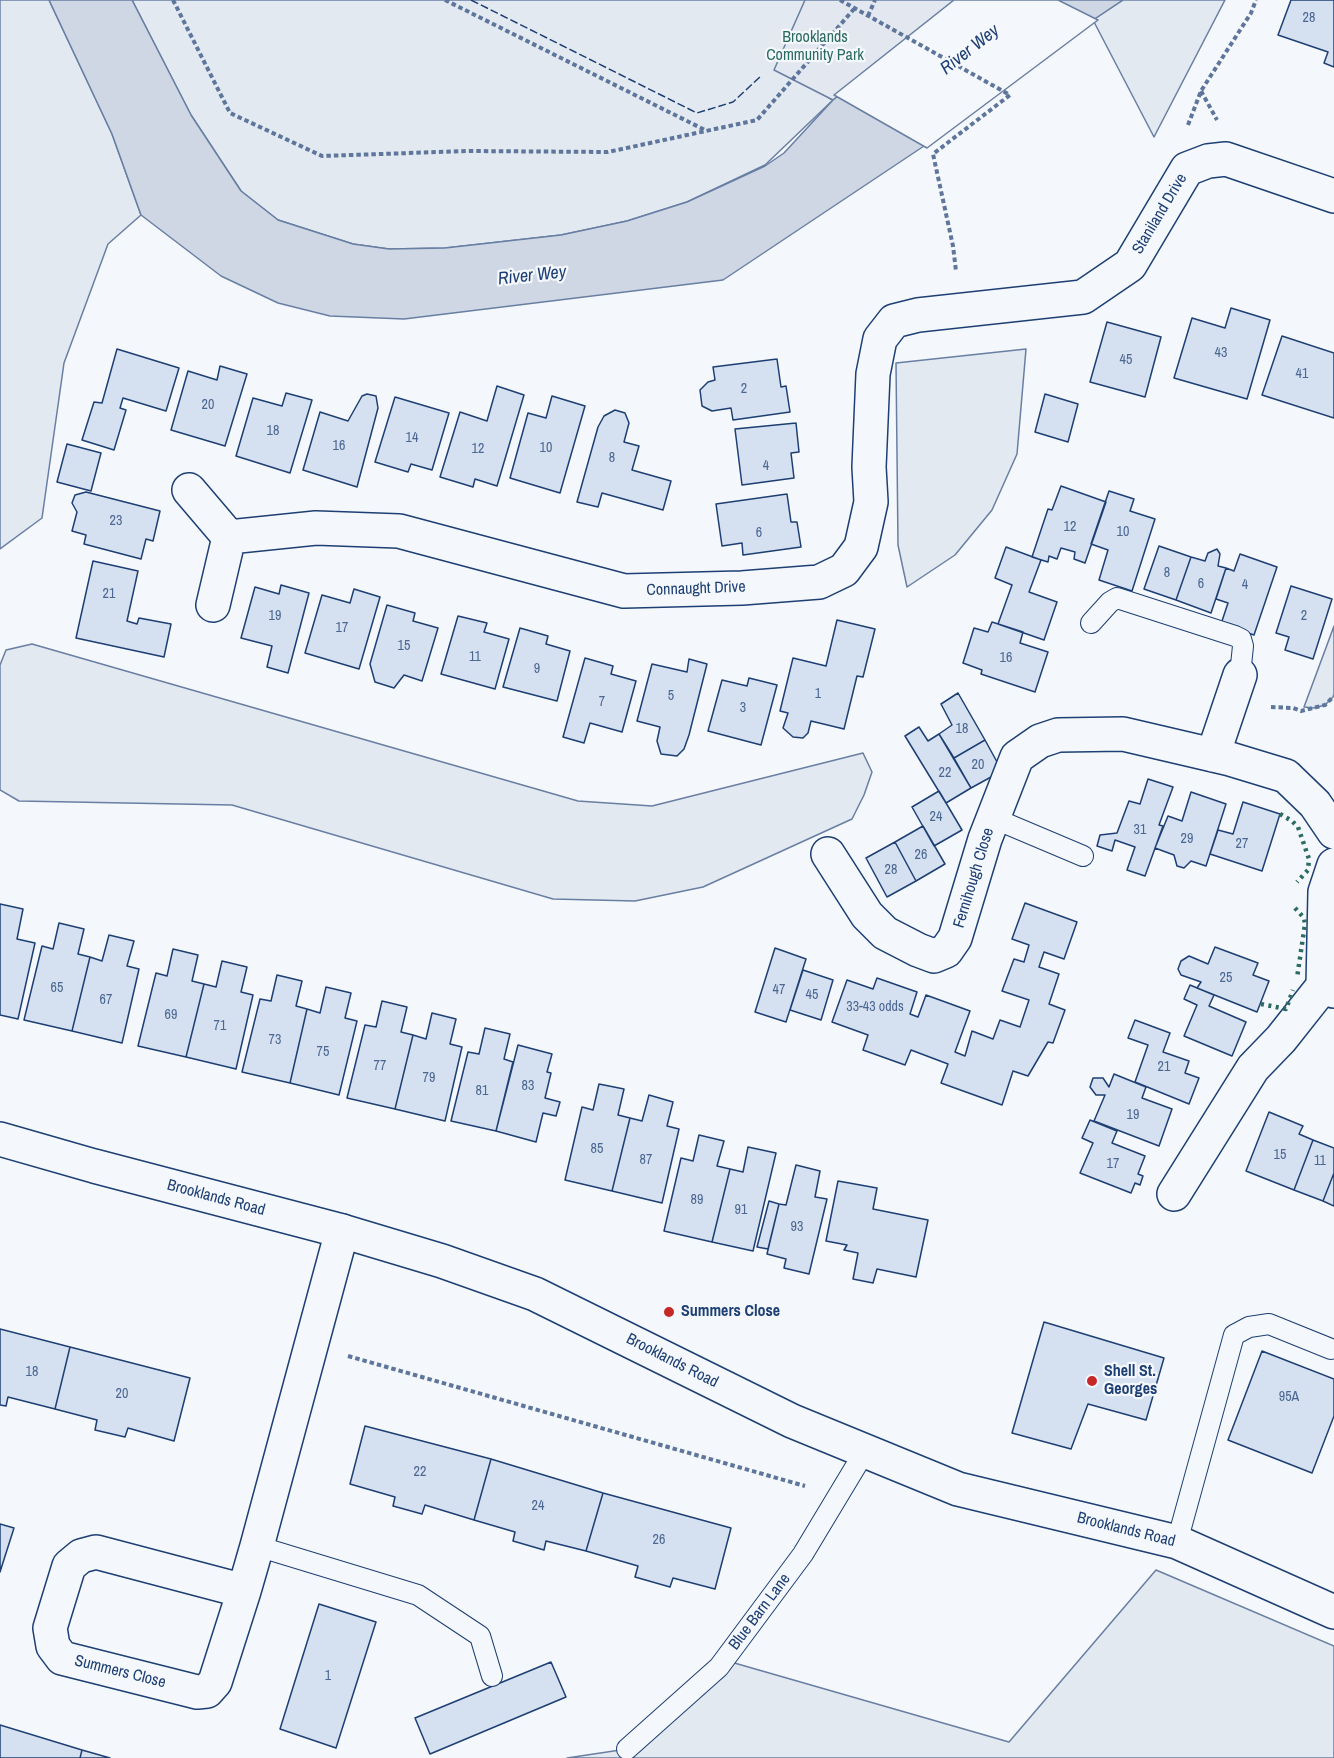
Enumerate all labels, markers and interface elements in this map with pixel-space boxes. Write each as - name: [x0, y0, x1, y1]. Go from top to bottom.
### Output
- house number: 28: [1303, 10, 1315, 26]
- water label: River Wey: [936, 20, 1004, 80]
- park label: Brooklands Community Park: [766, 28, 864, 66]
- street label: Staniland Drive: [1128, 170, 1192, 258]
- water label: River Wey: [497, 262, 567, 290]
- house number: 43: [1215, 345, 1227, 361]
- house number: 45: [1120, 352, 1132, 368]
- house number: 41: [1296, 366, 1308, 382]
- house number: 2: [741, 381, 747, 397]
- house number: 20: [202, 397, 214, 413]
- house number: 18: [267, 423, 279, 439]
- house number: 14: [406, 430, 418, 446]
- house number: 16: [333, 438, 345, 454]
- house number: 10: [540, 440, 552, 456]
- house number: 12: [472, 441, 484, 457]
- house number: 8: [609, 450, 615, 466]
- house number: 4: [763, 458, 769, 474]
- house number: 23: [110, 513, 122, 529]
- house number: 12: [1064, 519, 1076, 535]
- house number: 10: [1117, 524, 1129, 540]
- house number: 6: [756, 525, 762, 541]
- house number: 8: [1164, 565, 1170, 581]
- house number: 6: [1198, 576, 1204, 592]
- house number: 4: [1242, 577, 1248, 593]
- street label: Connaught Drive: [646, 578, 746, 600]
- house number: 21: [103, 586, 115, 602]
- house number: 19: [269, 608, 281, 624]
- house number: 2: [1301, 608, 1307, 624]
- house number: 17: [336, 620, 348, 636]
- house number: 15: [398, 638, 410, 654]
- house number: 11: [469, 649, 481, 665]
- house number: 16: [1000, 650, 1012, 666]
- house number: 9: [534, 661, 540, 677]
- house number: 1: [815, 686, 821, 702]
- house number: 5: [668, 688, 674, 704]
- house number: 7: [599, 694, 605, 710]
- house number: 3: [740, 700, 746, 716]
- house number: 18: [956, 721, 968, 737]
- house number: 20: [972, 757, 984, 773]
- house number: 22: [939, 765, 951, 781]
- house number: 24: [930, 809, 942, 825]
- house number: 31: [1134, 822, 1146, 838]
- street label: Fernihough Close: [950, 826, 998, 930]
- house number: 29: [1181, 831, 1193, 847]
- house number: 27: [1236, 836, 1248, 852]
- house number: 26: [915, 847, 927, 863]
- house number: 28: [885, 862, 897, 878]
- house number: 25: [1220, 970, 1232, 986]
- house number: 65: [51, 980, 63, 996]
- house number: 47: [773, 982, 785, 998]
- house number: 45: [806, 987, 818, 1003]
- house number: 67: [100, 992, 112, 1008]
- house number: 33-43 odds: [846, 999, 904, 1015]
- house number: 69: [165, 1007, 177, 1023]
- house number: 71: [214, 1018, 226, 1034]
- house number: 73: [269, 1032, 281, 1048]
- house number: 75: [317, 1044, 329, 1060]
- house number: 77: [374, 1058, 386, 1074]
- house number: 21: [1158, 1059, 1170, 1075]
- house number: 79: [423, 1070, 435, 1086]
- house number: 83: [522, 1078, 534, 1094]
- house number: 81: [476, 1083, 488, 1099]
- house number: 19: [1127, 1107, 1139, 1123]
- house number: 85: [591, 1141, 603, 1157]
- house number: 15: [1274, 1147, 1286, 1163]
- house number: 87: [640, 1152, 652, 1168]
- house number: 11: [1314, 1153, 1326, 1169]
- house number: 17: [1107, 1156, 1119, 1172]
- street label: Brooklands Road: [165, 1176, 267, 1220]
- house number: 89: [691, 1192, 703, 1208]
- house number: 91: [735, 1202, 747, 1218]
- house number: 93: [791, 1219, 803, 1235]
- place label: Summers Close: [681, 1302, 780, 1322]
- marker: Summers Close: [662, 1305, 676, 1319]
- street label: Brooklands Road: [623, 1330, 721, 1392]
- place label: Shell St. Georges: [1104, 1362, 1157, 1400]
- house number: 18: [26, 1364, 38, 1380]
- marker: Shell St. Georges: [1085, 1374, 1099, 1388]
- house number: 20: [116, 1386, 128, 1402]
- house number: 95A: [1279, 1389, 1299, 1405]
- house number: 22: [414, 1464, 426, 1480]
- house number: 24: [532, 1498, 544, 1514]
- street label: Brooklands Road: [1075, 1509, 1177, 1551]
- house number: 26: [653, 1532, 665, 1548]
- street label: Blue Barn Lane: [725, 1570, 795, 1654]
- street label: Summers Close: [72, 1651, 168, 1693]
- house number: 1: [325, 1668, 331, 1684]

